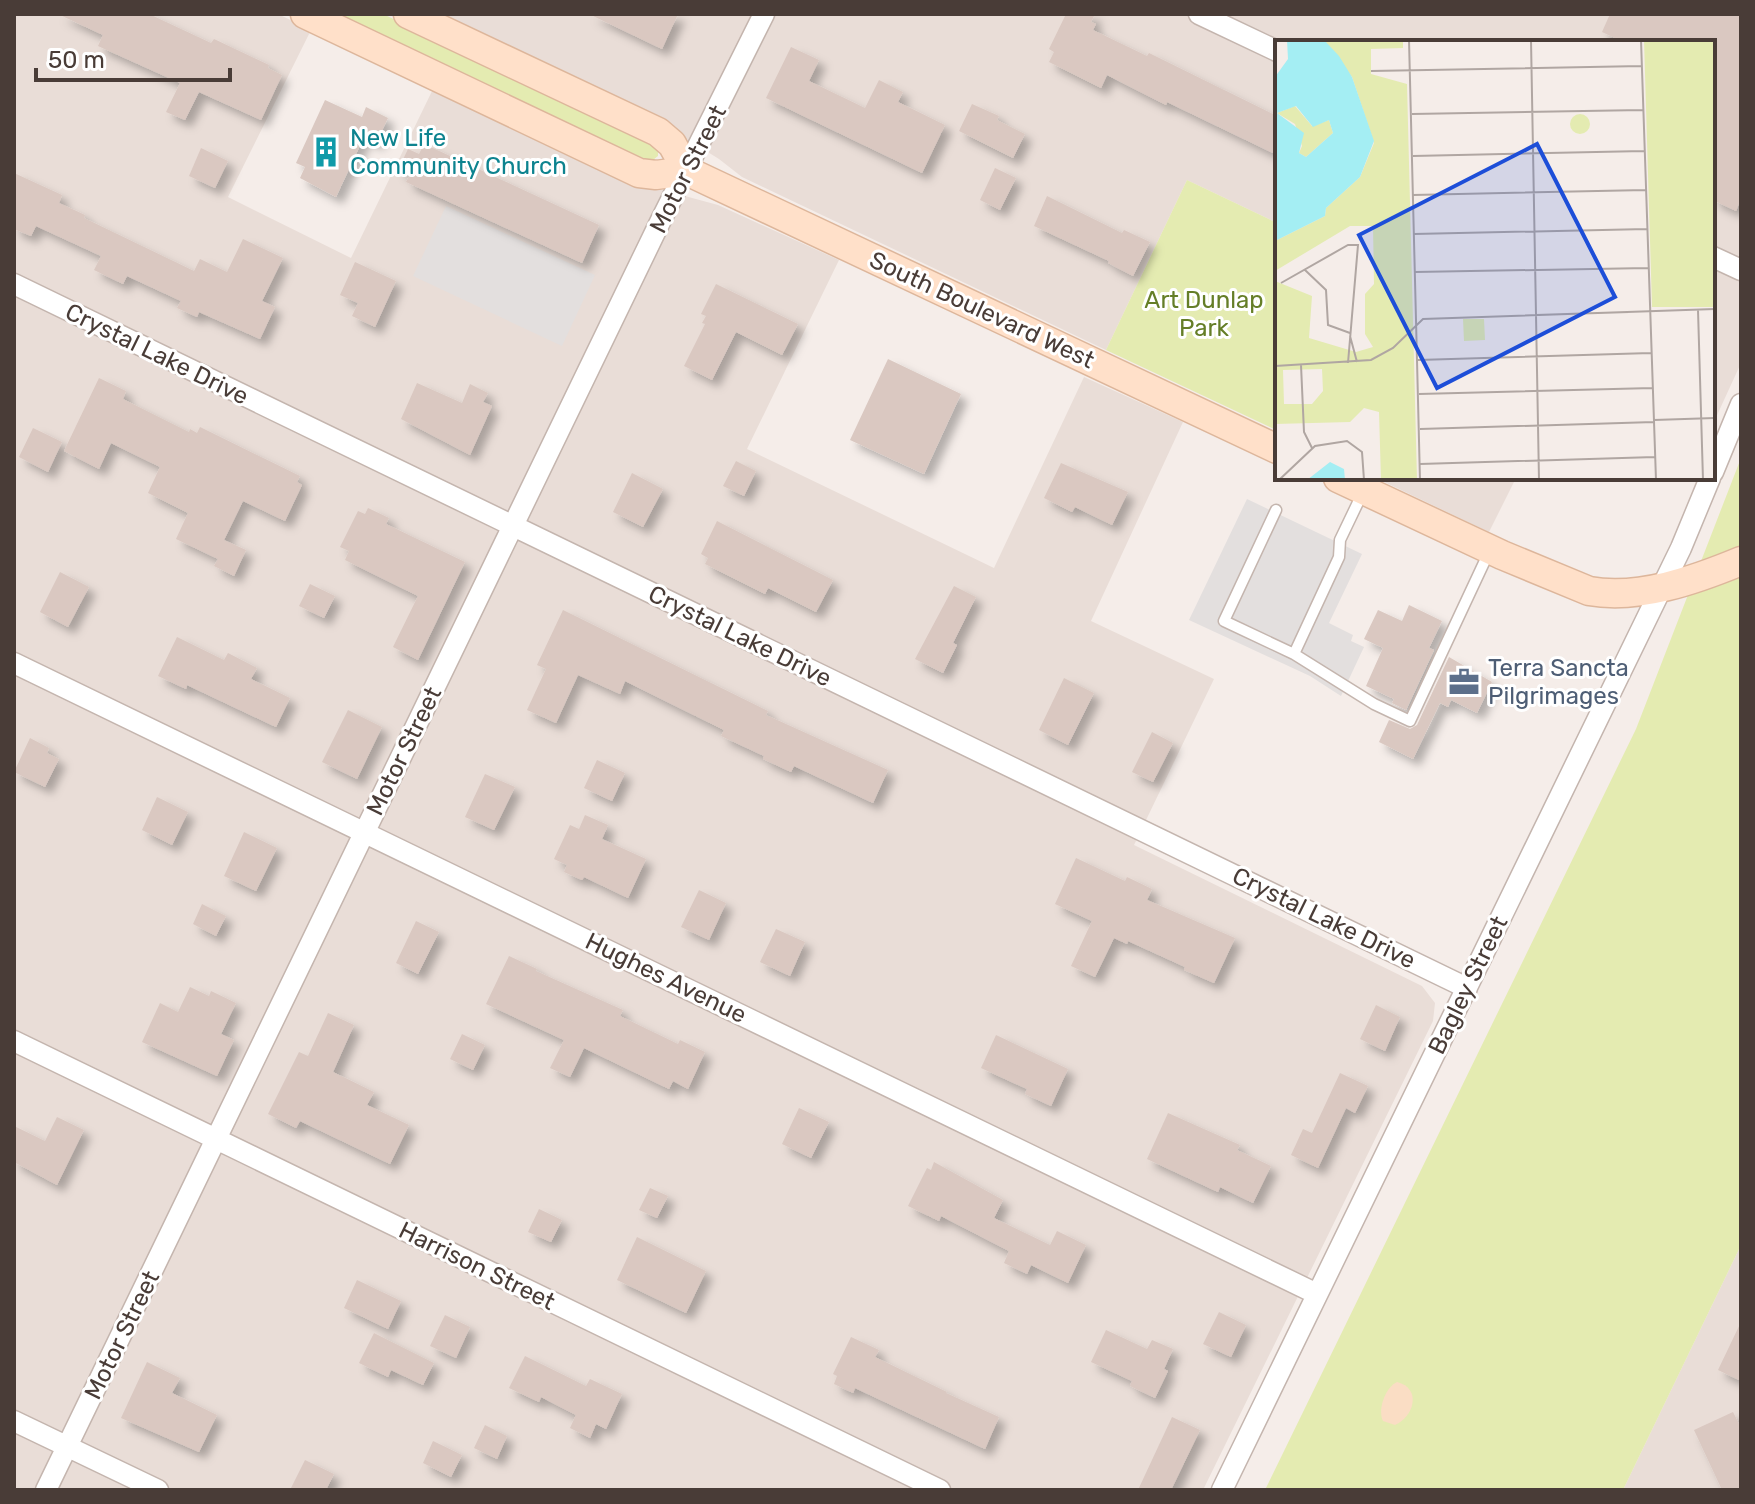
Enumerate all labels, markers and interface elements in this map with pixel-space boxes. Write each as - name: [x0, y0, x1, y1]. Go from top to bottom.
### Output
- scale bar: [36, 32, 230, 82]
- inset map: [1275, 40, 1715, 480]
- text: 50 m: [48, 46, 105, 74]
- street label: Motor Street: [644, 100, 732, 238]
- place label: New Life Community Church: [350, 124, 567, 180]
- building icon: New Life Community Church: [309, 135, 343, 169]
- street label: South Boulevard West: [865, 246, 1099, 374]
- park label: Art Dunlap Park: [1144, 286, 1264, 342]
- street label: Crystal Lake Drive: [61, 298, 253, 410]
- street label: Crystal Lake Drive: [644, 580, 836, 692]
- place label: Terra Sancta Pilgrimages: [1488, 654, 1629, 710]
- office icon: Terra Sancta Pilgrimages: [1447, 665, 1481, 699]
- street label: Motor Street: [361, 682, 447, 820]
- street label: Crystal Lake Drive: [1228, 862, 1420, 974]
- street label: Bagley Street: [1422, 911, 1514, 1059]
- street label: Hughes Avenue: [581, 927, 751, 1029]
- street label: Harrison Street: [394, 1216, 560, 1316]
- street label: Motor Street: [79, 1266, 165, 1404]

